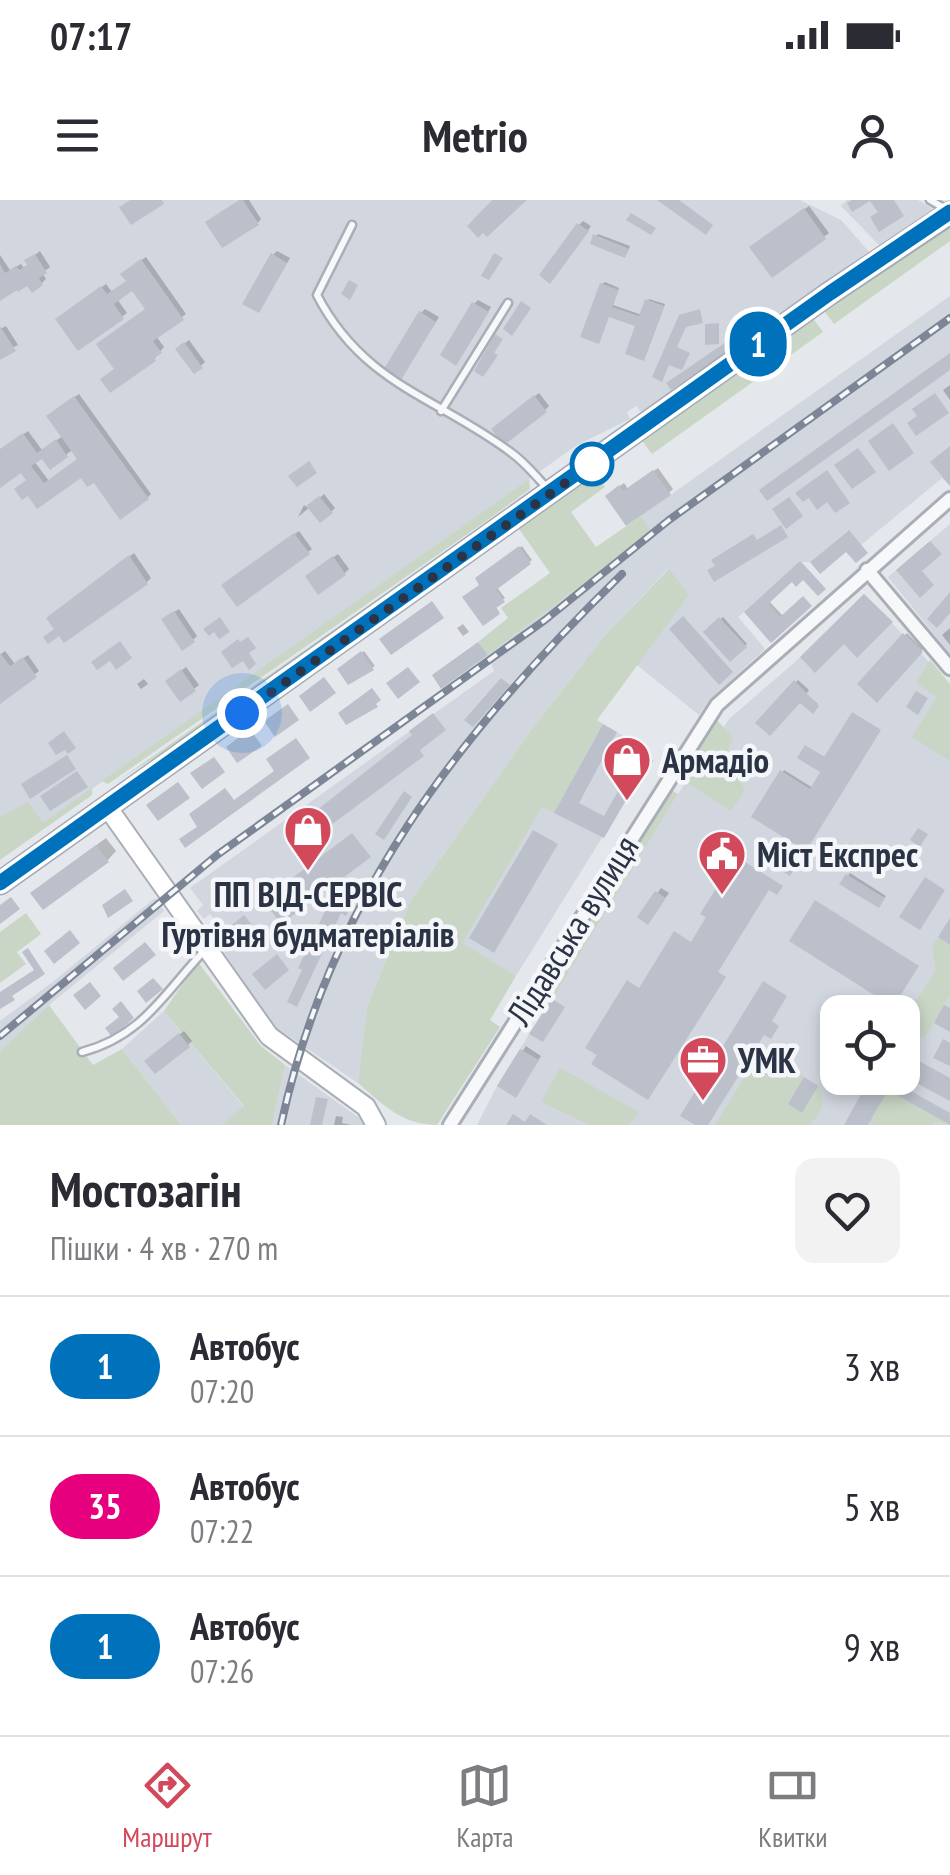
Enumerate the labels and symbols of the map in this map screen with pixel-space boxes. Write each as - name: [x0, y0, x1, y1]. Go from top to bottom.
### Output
- line badge: 1: [726, 312, 790, 376]
- unlabelled marker: [571, 443, 613, 485]
- your location: [217, 688, 267, 738]
- shop icon: Армадіо: [601, 734, 653, 802]
- place label: Армадіо: [661, 737, 769, 783]
- shop icon: ПП ВІД-СЕРВІС Гуртівня будматеріалів: [282, 804, 334, 872]
- street label: Лідавська вулиця: [495, 827, 648, 1034]
- public building icon: Міст Експрес: [696, 828, 748, 896]
- place label: Міст Експрес: [757, 831, 918, 877]
- place label: ПП ВІД-СЕРВІС Гуртівня будматеріалів: [162, 871, 454, 957]
- office icon: УМК: [677, 1034, 729, 1102]
- place label: УМК: [737, 1037, 796, 1083]

